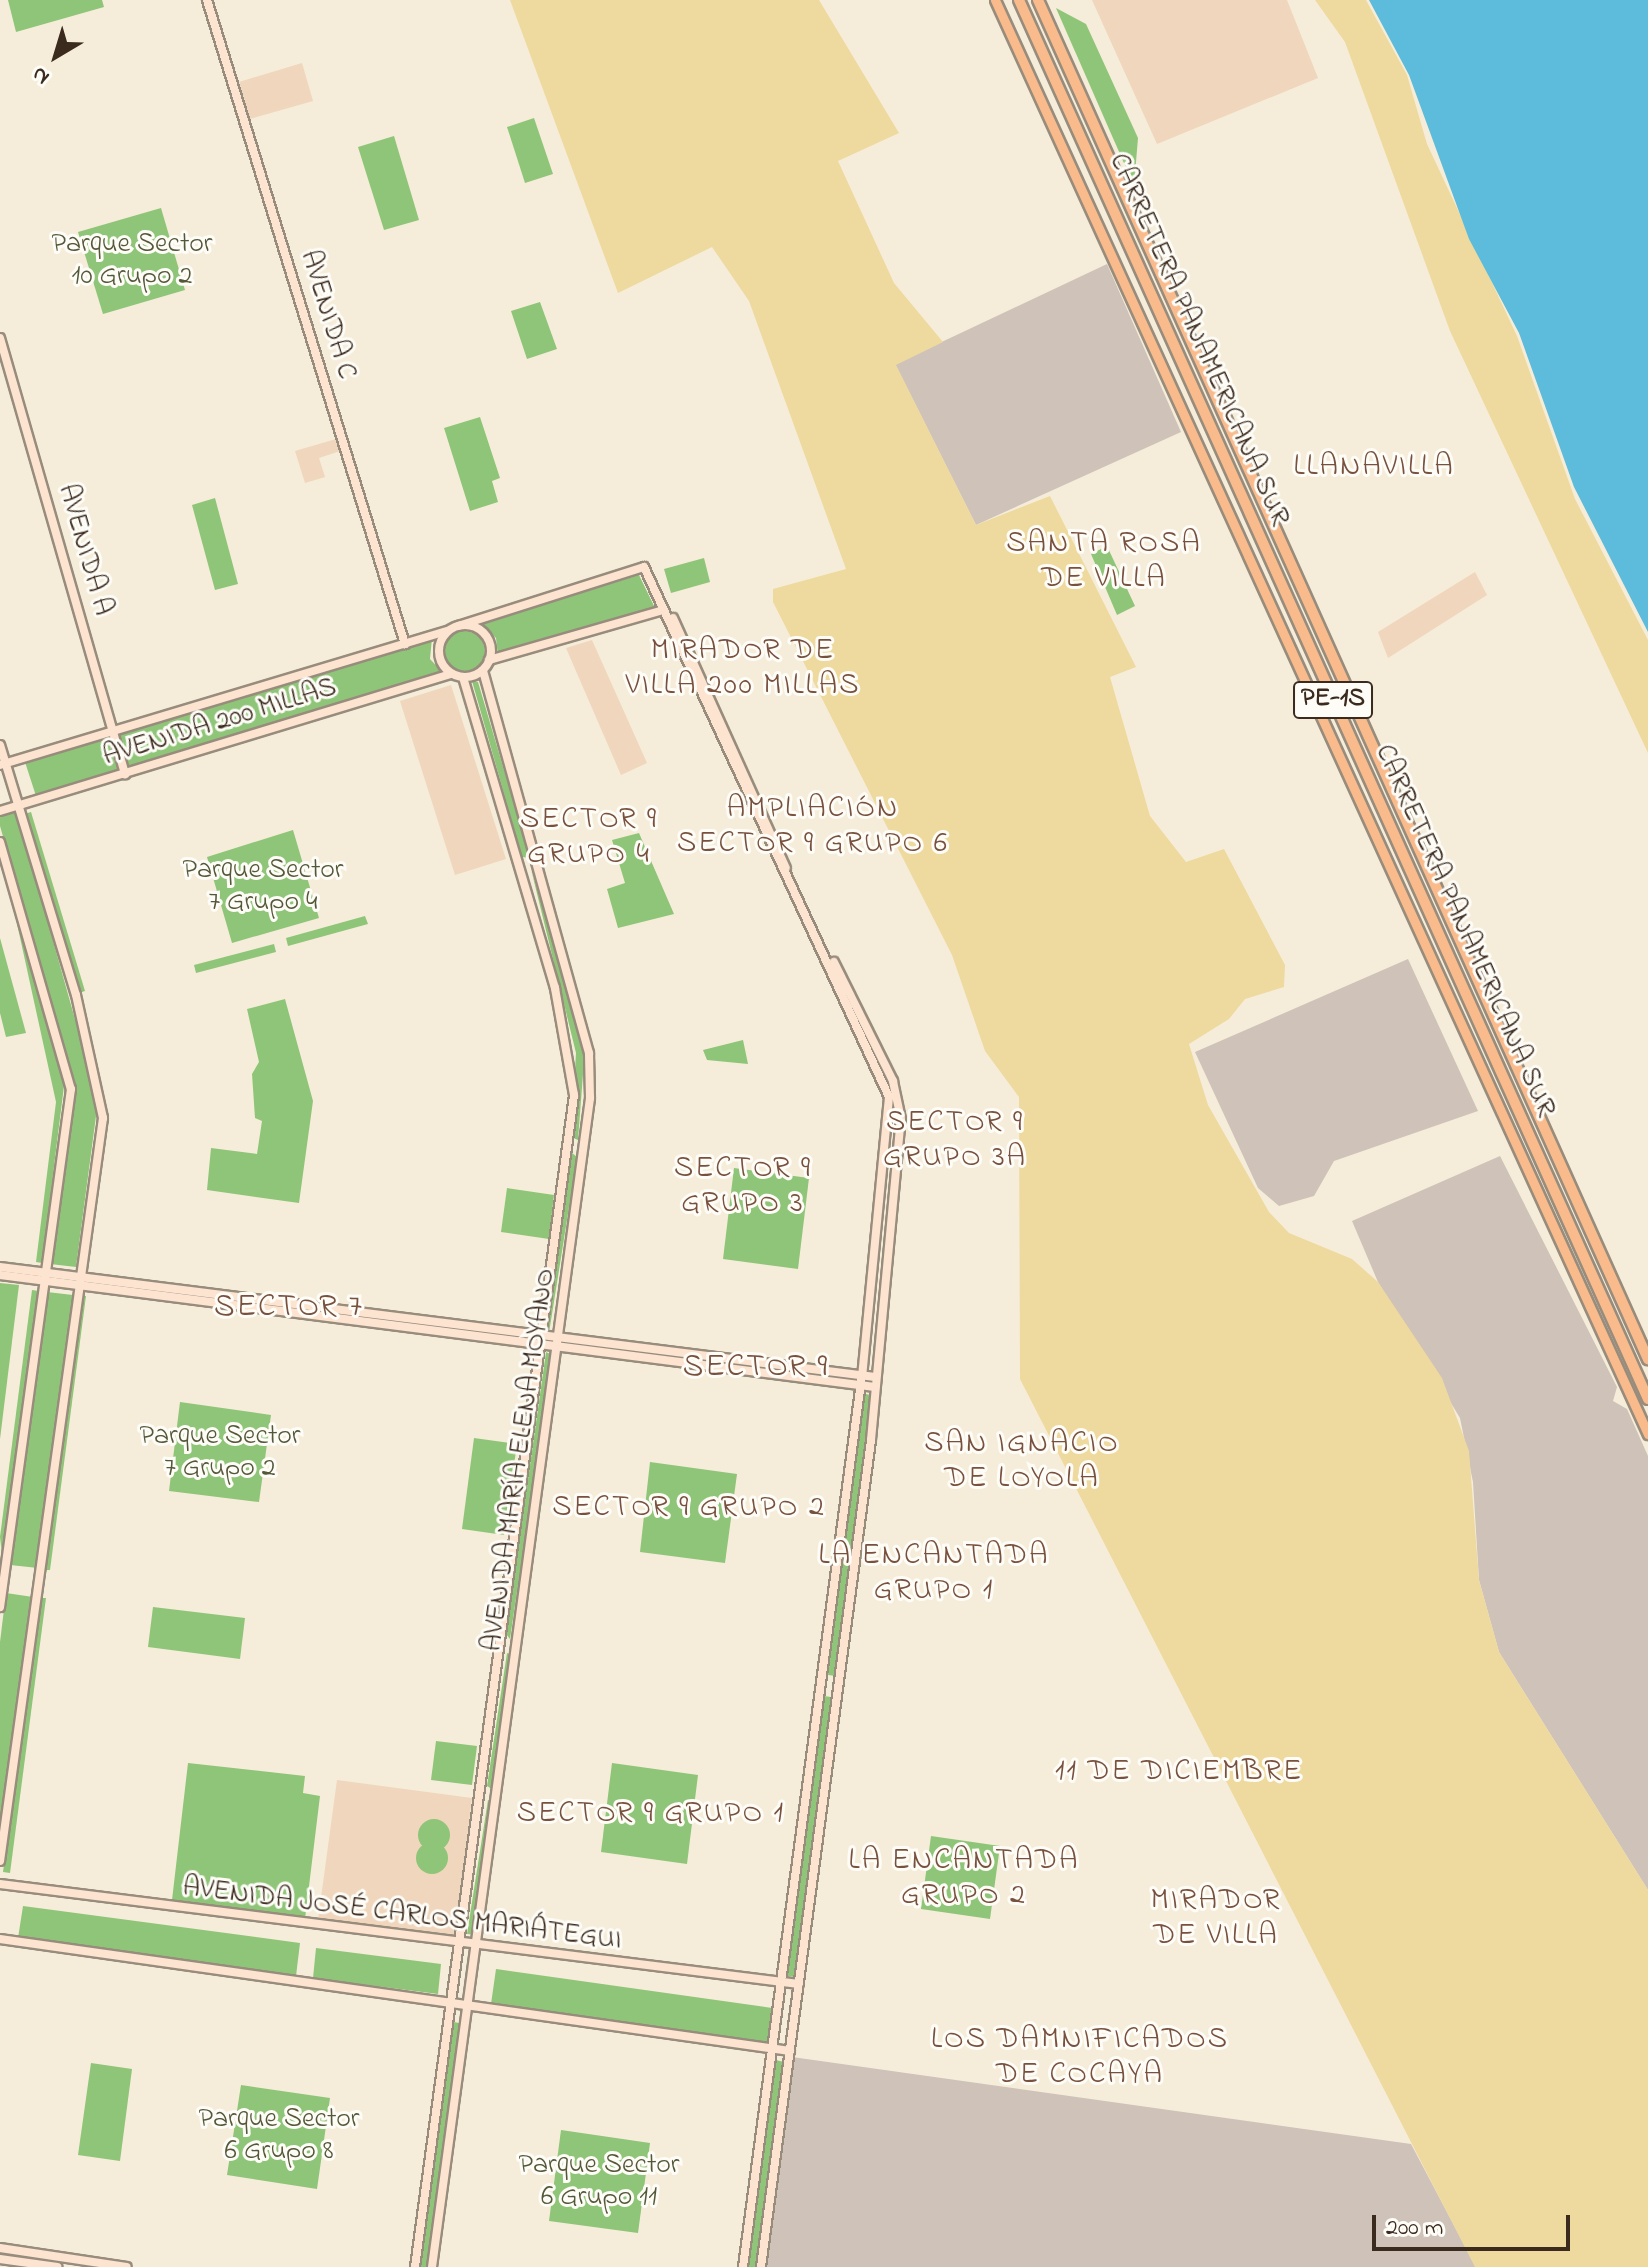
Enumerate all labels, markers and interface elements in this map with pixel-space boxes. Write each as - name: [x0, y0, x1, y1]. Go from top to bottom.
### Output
- north arrow: [16, 16, 96, 96]
- text: N: [26, 58, 57, 92]
- street label: CARRETERA PANAMERICANA SUR: [1100, 149, 1296, 531]
- park label: Parque Sector 10 Grupo 2: [51, 228, 213, 294]
- street label: AVENIDA C: [291, 246, 363, 384]
- district label: LLANAVILLA: [1293, 449, 1455, 485]
- street label: AVENIDA A: [49, 481, 119, 619]
- district label: SANTA ROSA DE VILLA: [1006, 526, 1202, 596]
- district label: MIRADOR DE VILLA 200 MILLAS: [626, 633, 860, 704]
- street label: AVENIDA 200 MILLAS: [99, 672, 341, 774]
- road number: PE-1S: [1293, 678, 1373, 722]
- street label: CARRETERA PANAMERICANA SUR: [1366, 740, 1562, 1122]
- district label: AMPLIACIÓN SECTOR 9 GRUPO 6: [677, 791, 949, 862]
- district label: SECTOR 9 GRUPO 4: [520, 802, 658, 872]
- park label: Parque Sector 7 Grupo 4: [182, 854, 344, 920]
- district label: SECTOR 9 GRUPO 3A: [883, 1105, 1027, 1176]
- district label: SECTOR 9 GRUPO 3: [674, 1151, 812, 1222]
- street label: AVENIDA MARÍA ELENA MOYANO: [476, 1266, 564, 1654]
- district label: SECTOR 7: [214, 1289, 364, 1327]
- district label: SECTOR 9: [683, 1349, 829, 1387]
- park label: Parque Sector 7 Grupo 2: [139, 1420, 301, 1486]
- district label: SAN IGNACIO DE LOYOLA: [924, 1426, 1120, 1496]
- district label: SECTOR 9 GRUPO 2: [552, 1490, 826, 1526]
- district label: LA ENCANTADA GRUPO 1: [819, 1538, 1049, 1608]
- district label: 11 DE DICIEMBRE: [1055, 1754, 1303, 1790]
- district label: SECTOR 9 GRUPO 1: [517, 1796, 785, 1832]
- district label: LA ENCANTADA GRUPO 2: [849, 1843, 1079, 1914]
- street label: AVENIDA JOSÉ CARLOS MARIÁTEGUI: [181, 1871, 623, 1959]
- district label: MIRADOR DE VILLA: [1151, 1883, 1281, 1954]
- district label: LOS DAMNIFICADOS DE COCAYA: [931, 2022, 1229, 2092]
- park label: Parque Sector 6 Grupo 8: [198, 2103, 360, 2169]
- park label: Parque Sector 6 Grupo 11: [518, 2149, 680, 2215]
- scale bar: [1376, 2199, 1574, 2249]
- text: 200 m: [1386, 2211, 1443, 2246]

